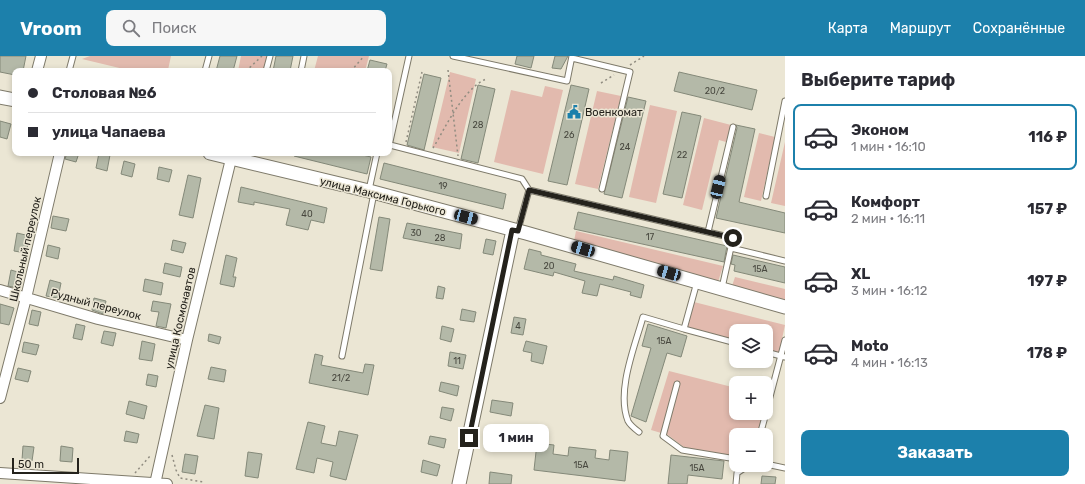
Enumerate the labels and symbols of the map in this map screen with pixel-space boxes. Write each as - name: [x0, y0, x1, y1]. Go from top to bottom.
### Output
- house number: 20/2: [705, 86, 725, 96]
- public building icon: Военкомат: [566, 104, 582, 120]
- place label: Военкомат: [585, 106, 643, 119]
- house number: 28: [472, 120, 484, 130]
- house number: 26: [564, 130, 575, 140]
- house number: 24: [620, 142, 631, 152]
- house number: 22: [677, 150, 687, 160]
- car: [709, 174, 727, 200]
- street label: улица Максима Горького: [319, 175, 447, 218]
- house number: 19: [438, 181, 448, 191]
- street label: Школьный переулок: [7, 195, 44, 303]
- car: [453, 208, 479, 226]
- house number: 40: [301, 209, 313, 219]
- house number: 30: [410, 228, 422, 238]
- route start: [724, 229, 742, 247]
- house number: 17: [646, 232, 655, 242]
- house number: 28: [434, 233, 446, 243]
- car: [570, 240, 596, 258]
- house number: 20: [544, 261, 555, 271]
- car: [656, 264, 682, 282]
- house number: 15А: [752, 264, 768, 274]
- street label: улица Космонавтов: [162, 266, 199, 370]
- street label: Рудный переулок: [49, 286, 143, 323]
- house number: 4: [515, 321, 521, 331]
- house number: 15А: [656, 336, 672, 346]
- house number: 11: [453, 356, 461, 366]
- house number: 21/2: [332, 373, 350, 383]
- callout: 1 мин: [483, 424, 549, 452]
- route end: [460, 429, 478, 447]
- scale bar: [12, 456, 79, 475]
- house number: 15А: [573, 460, 589, 470]
- house number: 15А: [689, 463, 705, 473]

